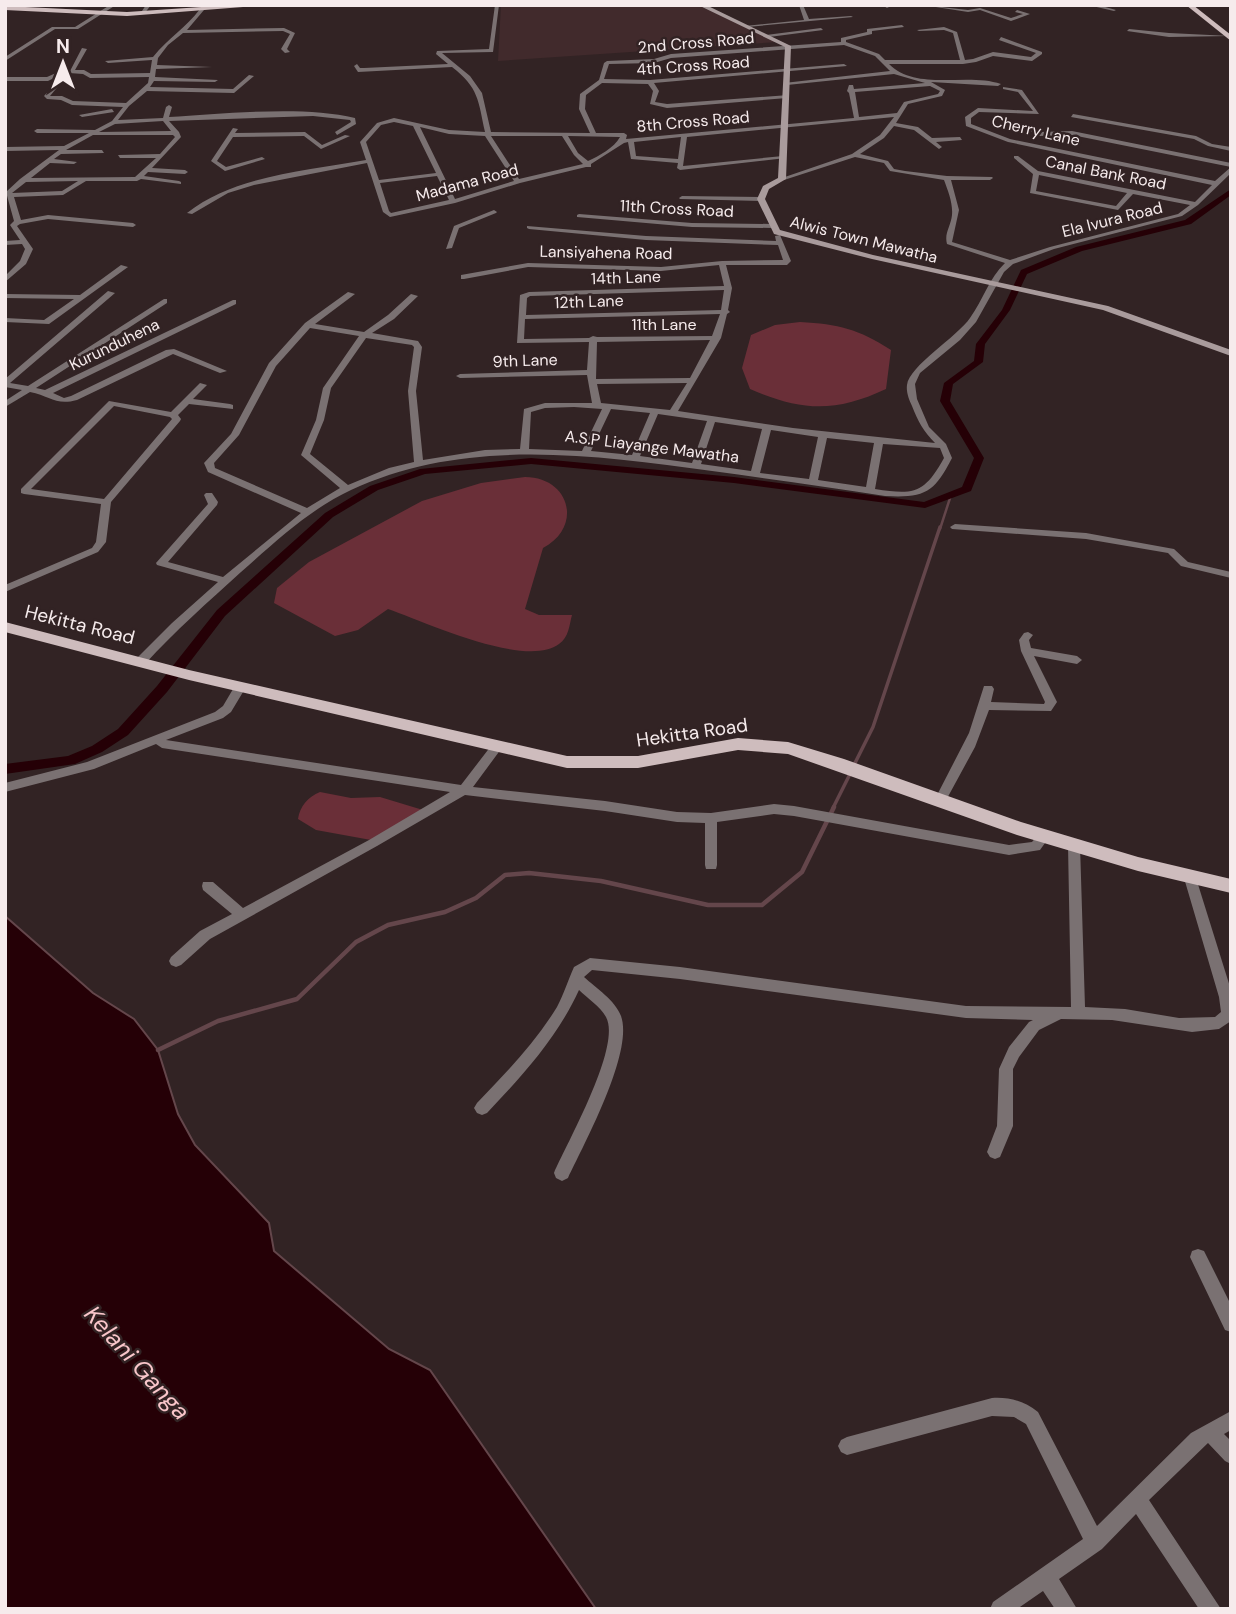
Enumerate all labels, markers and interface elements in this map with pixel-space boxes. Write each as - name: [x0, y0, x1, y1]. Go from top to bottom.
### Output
- street label: 2nd Cross Road: [637, 27, 755, 58]
- north arrow: [28, 28, 98, 98]
- text: N: [56, 34, 70, 59]
- street label: 4th Cross Road: [636, 51, 750, 80]
- street label: 8th Cross Road: [636, 106, 751, 137]
- street label: Cherry Lane: [990, 110, 1082, 151]
- street label: Canal Bank Road: [1044, 150, 1168, 195]
- street label: Madama Road: [414, 159, 521, 206]
- street label: 11th Cross Road: [620, 195, 734, 222]
- street label: Ela Ivura Road: [1060, 197, 1165, 242]
- street label: Alwis Town Mawatha: [788, 211, 940, 268]
- street label: Lansiyahena Road: [539, 241, 673, 264]
- street label: 14th Lane: [591, 266, 661, 289]
- street label: 12th Lane: [554, 290, 624, 313]
- street label: Kurunduhena: [66, 314, 163, 375]
- street label: 11th Lane: [631, 314, 697, 335]
- street label: 9th Lane: [492, 349, 558, 372]
- street label: A.S.P Liayange Mawatha: [564, 425, 740, 468]
- street label: Hekitta Road: [22, 599, 137, 650]
- street label: Hekitta Road: [635, 712, 749, 753]
- water label: Kelani Ganga: [78, 1299, 197, 1426]

